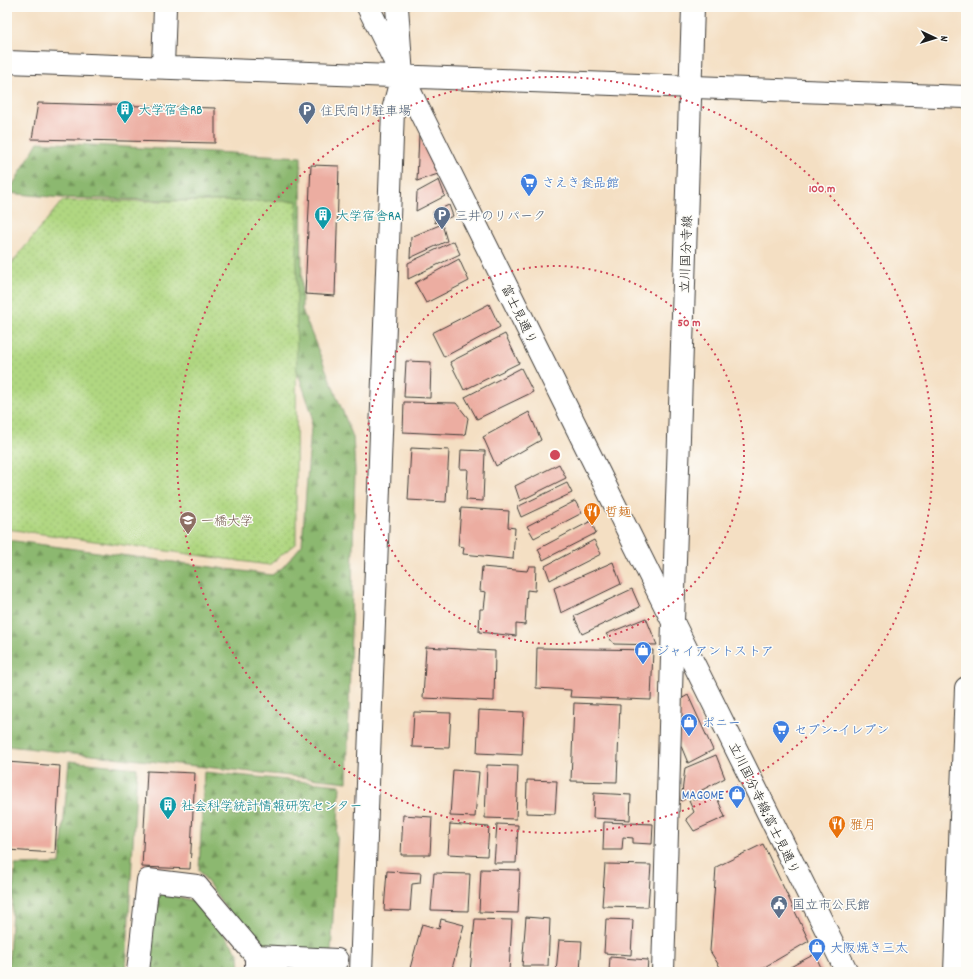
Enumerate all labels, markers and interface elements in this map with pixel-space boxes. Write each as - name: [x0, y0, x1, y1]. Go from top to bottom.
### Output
- north arrow: [915, 18, 955, 58]
- text: N: [935, 35, 951, 42]
- building icon: 大学宿舎RB: [115, 99, 135, 124]
- parking icon: 住民向け駐車場: [297, 100, 317, 125]
- place label: 大学宿舎RB: [138, 102, 203, 121]
- place label: 住民向け駐車場: [320, 103, 411, 122]
- supermarket icon: さえき食品館: [519, 172, 539, 197]
- place label: さえき食品館: [542, 175, 619, 194]
- text: 100 m: [809, 181, 835, 198]
- building icon: 大学宿舎RA: [313, 205, 333, 230]
- parking icon: 三井のリパーク: [432, 205, 452, 230]
- place label: 大学宿舎RA: [336, 208, 401, 227]
- place label: 三井のリパーク: [455, 208, 546, 227]
- street label: 立川国分寺線: [677, 214, 698, 293]
- street label: 富士見通り: [495, 282, 541, 348]
- text: 50 m: [677, 315, 701, 332]
- centre of rings: [548, 448, 562, 462]
- restaurant icon: 哲麺: [582, 501, 602, 526]
- place label: 哲麺: [605, 504, 631, 523]
- school or university icon: 一橋大学: [178, 510, 198, 535]
- place label: 一橋大学: [201, 513, 253, 532]
- shop icon: ジャイアントストア: [633, 640, 653, 665]
- place label: ジャイアントストア: [656, 643, 774, 662]
- shop icon: ポニー: [679, 712, 699, 737]
- place label: ポニー: [702, 715, 741, 734]
- supermarket icon: セブン-イレブン: [771, 719, 791, 744]
- place label: セブン-イレブン: [794, 722, 889, 741]
- street label: 立川国分寺線;富士見通り: [722, 740, 803, 878]
- shop icon: MAGOME: [727, 784, 747, 809]
- place label: MAGOME: [682, 787, 724, 806]
- building icon: 社会科学統計情報研究センター: [158, 795, 178, 820]
- place label: 社会科学統計情報研究センター: [181, 798, 362, 817]
- restaurant icon: 雅月: [827, 814, 847, 839]
- place label: 雅月: [850, 817, 876, 836]
- public building icon: 国立市公民館: [769, 894, 789, 919]
- place label: 国立市公民館: [792, 897, 870, 916]
- shop icon: 大阪焼き三太: [807, 937, 827, 962]
- place label: 大阪焼き三太: [830, 940, 908, 959]

